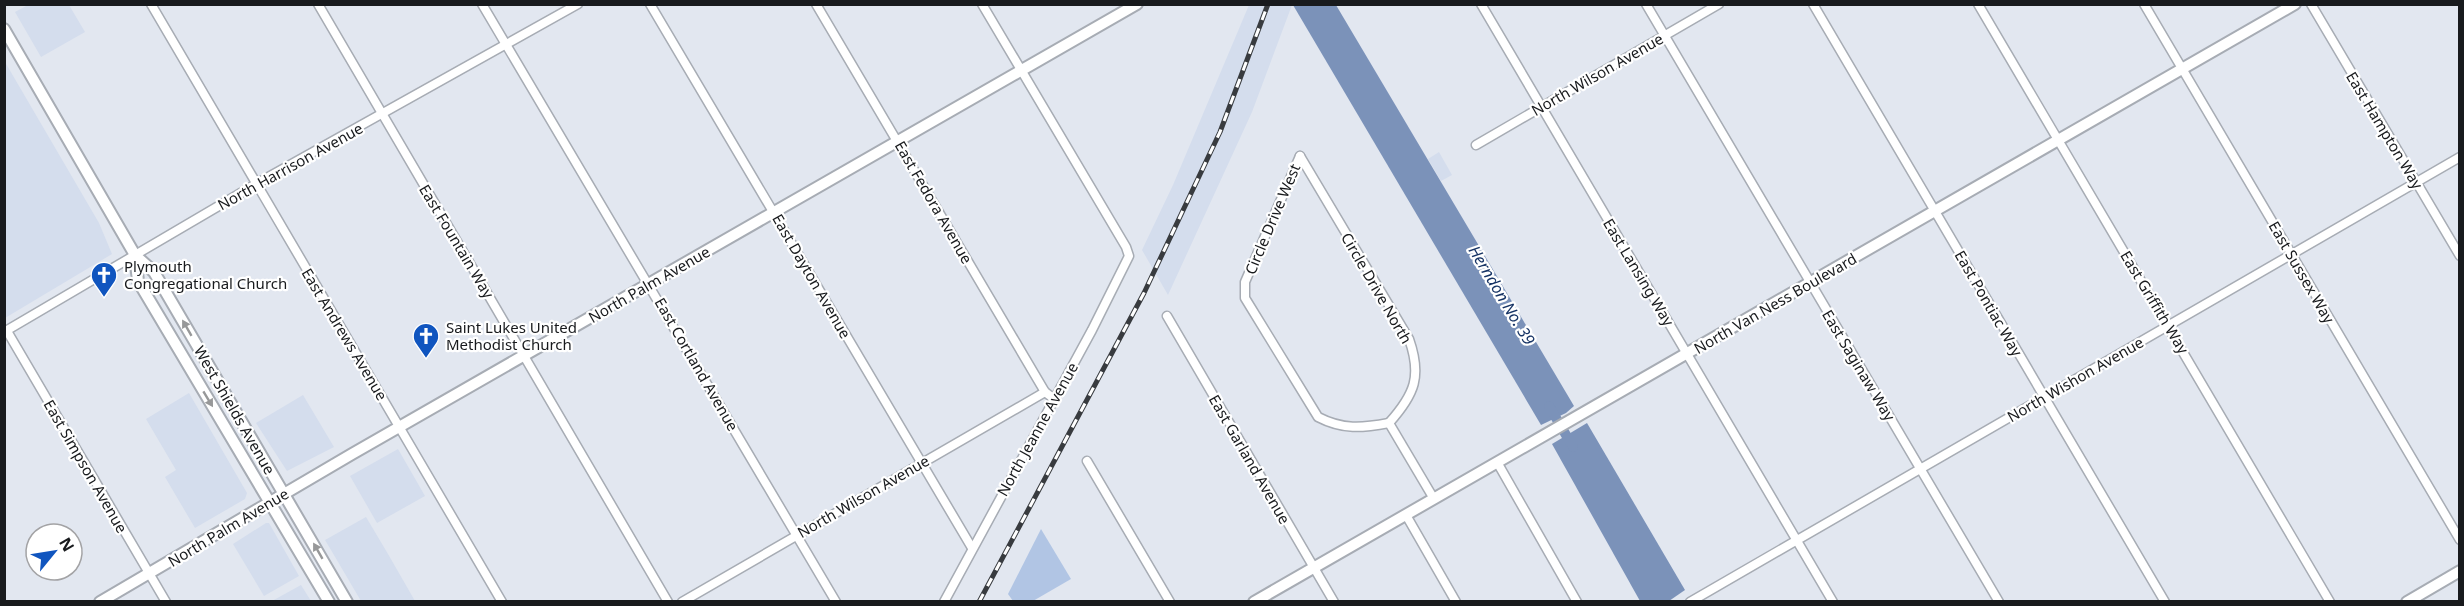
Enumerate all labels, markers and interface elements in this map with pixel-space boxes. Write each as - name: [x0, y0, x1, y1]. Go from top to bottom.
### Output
- street label: North Wilson Avenue: [1527, 28, 1667, 120]
- street label: East Hampton Way: [2342, 68, 2428, 193]
- street label: North Harrison Avenue: [214, 118, 366, 214]
- street label: East Fedora Avenue: [891, 137, 977, 267]
- street label: Circle Drive West: [1240, 160, 1305, 277]
- street label: East Fountain Way: [415, 180, 499, 302]
- street label: East Dayton Avenue: [768, 210, 856, 342]
- street label: East Lansing Way: [1599, 215, 1679, 330]
- street label: East Sussex Way: [2265, 217, 2340, 327]
- street label: Circle Drive North: [1337, 229, 1417, 347]
- street label: North Palm Avenue: [585, 241, 713, 327]
- water label: Herndon No. 39: [1464, 241, 1540, 349]
- street label: East Pontiac Way: [1951, 246, 2028, 360]
- street label: East Griffith Way: [2116, 247, 2194, 357]
- street label: North Van Ness Boulevard: [1690, 248, 1860, 358]
- place label: Plymouth Congregational Church: [124, 256, 287, 293]
- church icon: Plymouth Congregational Church: [89, 260, 119, 298]
- street label: East Andrews Avenue: [298, 264, 392, 404]
- street label: East Cortland Avenue: [651, 294, 743, 434]
- street label: East Saginaw Way: [1818, 306, 1900, 424]
- place label: Saint Lukes United Methodist Church: [446, 317, 577, 354]
- one-way arrow: [182, 320, 193, 336]
- church icon: Saint Lukes United Methodist Church: [411, 321, 441, 359]
- street label: North Wishon Avenue: [2003, 332, 2147, 426]
- street label: West Shields Avenue: [190, 342, 280, 478]
- street label: North Jeanne Avenue: [992, 359, 1082, 499]
- one-way arrow: [203, 391, 214, 407]
- street label: East Garland Avenue: [1205, 391, 1295, 527]
- street label: East Simpson Avenue: [40, 396, 132, 536]
- street label: North Wilson Avenue: [793, 450, 933, 542]
- street label: North Palm Avenue: [164, 483, 292, 571]
- north arrow: [24, 522, 84, 582]
- text: N: [54, 533, 80, 556]
- one-way arrow: [313, 542, 323, 559]

